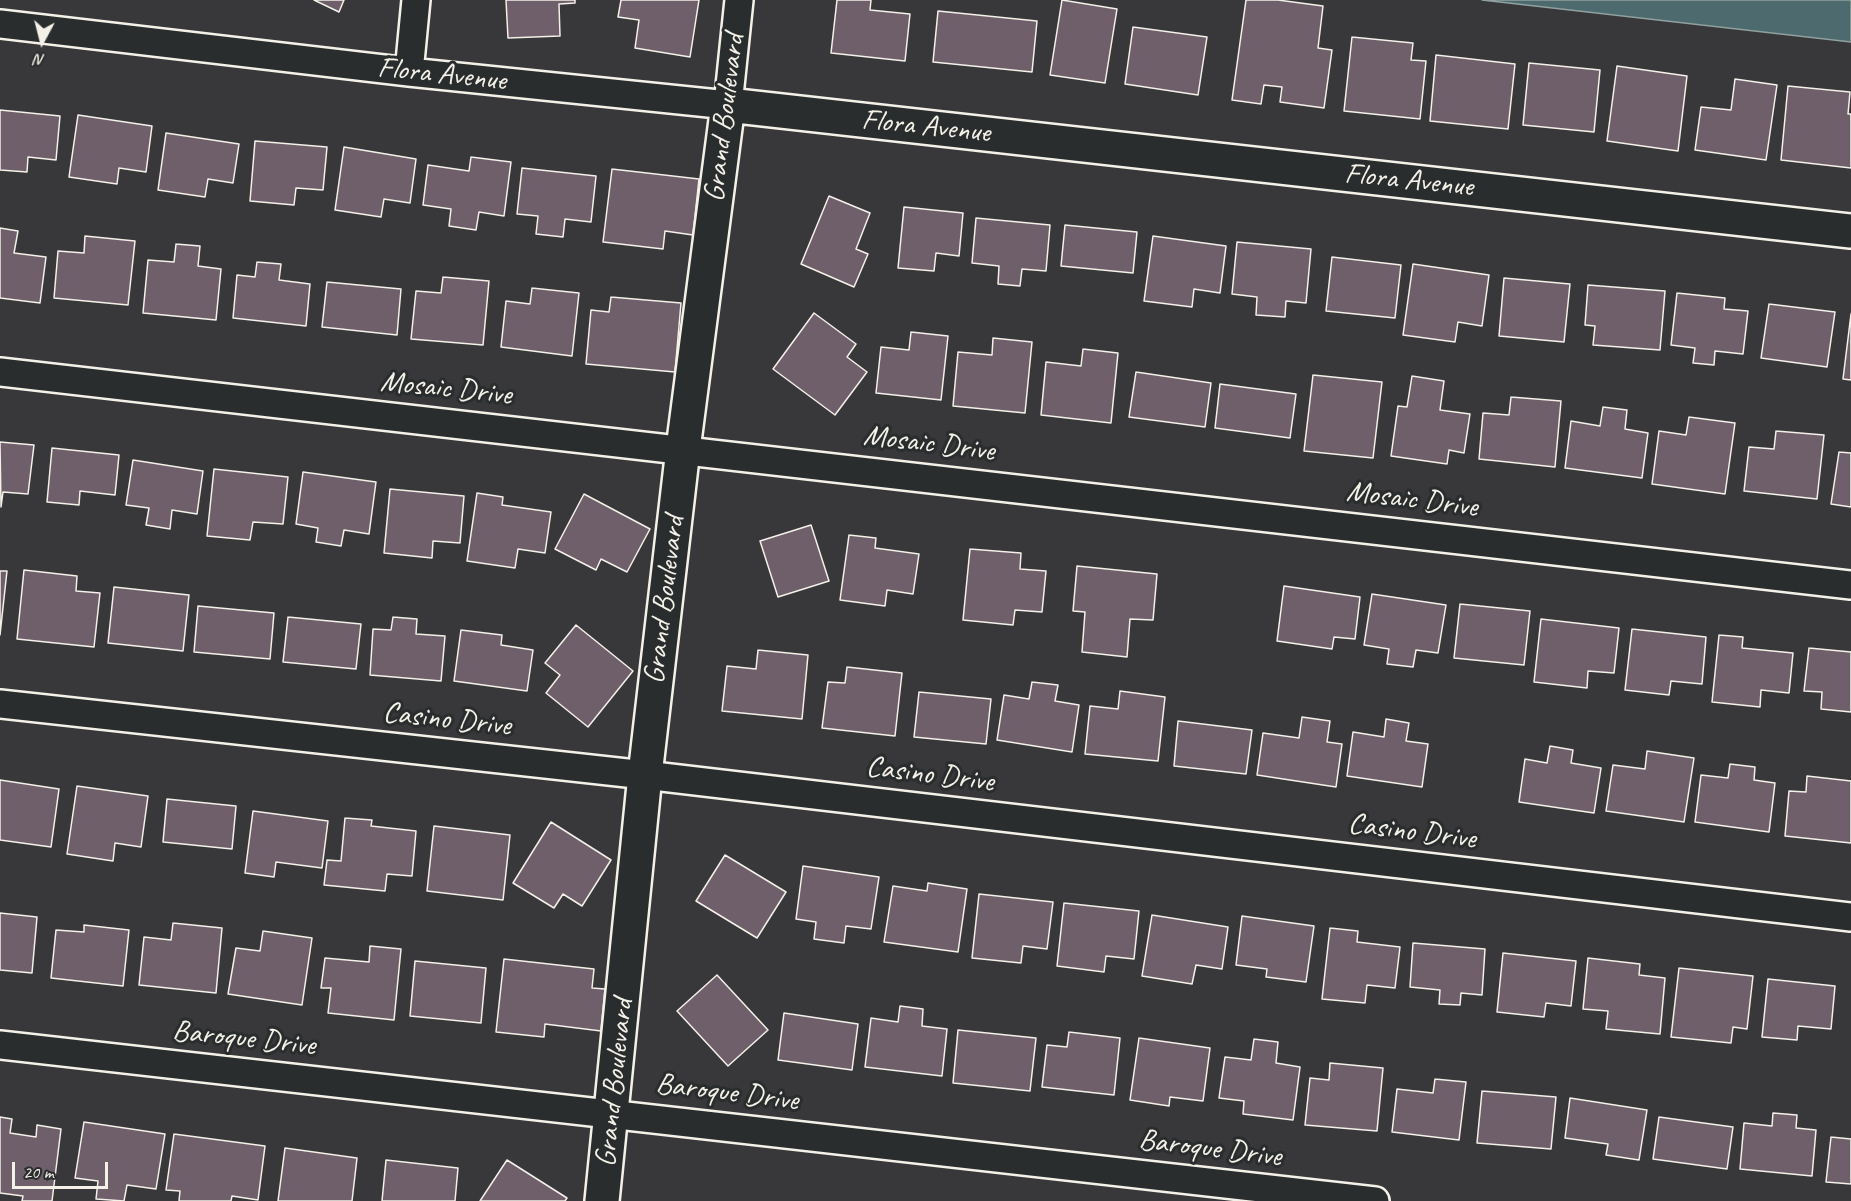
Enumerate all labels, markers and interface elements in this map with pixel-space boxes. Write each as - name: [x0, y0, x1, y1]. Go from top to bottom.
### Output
- north arrow: [12, 12, 72, 72]
- street label: Grand Boulevard: [697, 32, 753, 204]
- text: N: [34, 49, 46, 70]
- street label: Flora Avenue: [376, 50, 508, 100]
- street label: Flora Avenue: [860, 102, 992, 152]
- street label: Flora Avenue: [1343, 156, 1475, 206]
- street label: Mosaic Drive: [379, 364, 513, 414]
- street label: Mosaic Drive: [861, 418, 997, 470]
- street label: Mosaic Drive: [1344, 474, 1480, 526]
- street label: Grand Boulevard: [637, 514, 693, 686]
- street label: Casino Drive: [381, 695, 513, 745]
- street label: Casino Drive: [864, 749, 996, 801]
- street label: Casino Drive: [1346, 806, 1478, 858]
- street label: Grand Boulevard: [588, 997, 642, 1169]
- street label: Baroque Drive: [171, 1014, 317, 1064]
- street label: Baroque Drive: [654, 1066, 800, 1120]
- street label: Baroque Drive: [1137, 1122, 1283, 1176]
- scale bar: [15, 1150, 111, 1188]
- text: 20 m: [23, 1161, 54, 1183]

